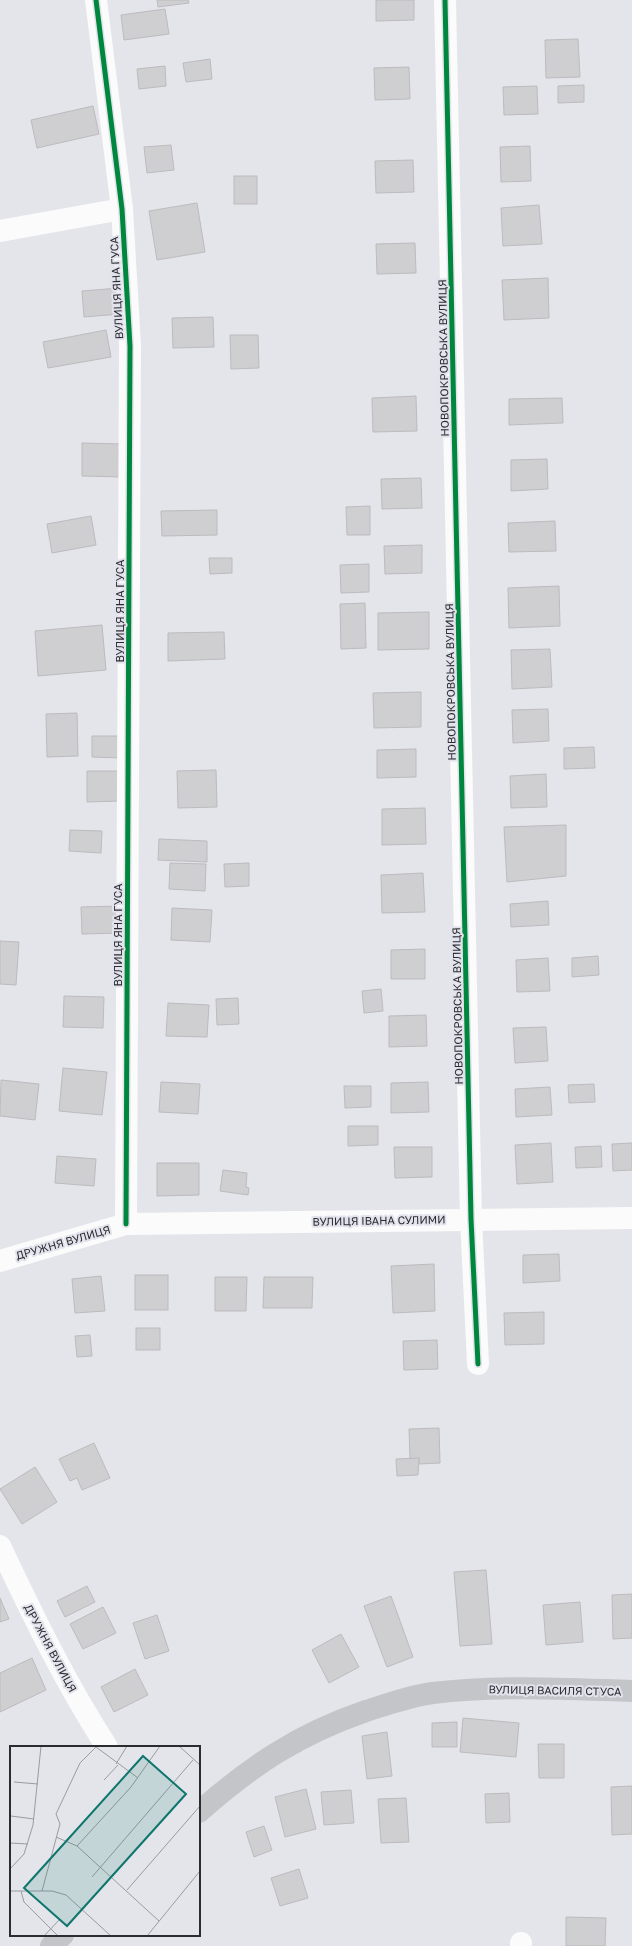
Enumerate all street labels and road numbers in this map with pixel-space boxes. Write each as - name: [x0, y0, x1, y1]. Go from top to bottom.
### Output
- street label: ВУЛИЦЯ ЯНА ГУСА: [107, 236, 125, 340]
- street label: НОВОПОКРОВСЬКА ВУЛИЦЯ: [435, 279, 451, 437]
- street label: ВУЛИЦЯ ЯНА ГУСА: [113, 559, 126, 662]
- street label: НОВОПОКРОВСЬКА ВУЛИЦЯ: [442, 603, 458, 761]
- street label: ВУЛИЦЯ ЯНА ГУСА: [111, 883, 124, 986]
- street label: НОВОПОКРОВСЬКА ВУЛИЦЯ: [449, 927, 465, 1085]
- street label: ВУЛИЦЯ ІВАНА СУЛИМИ: [312, 1212, 446, 1228]
- street label: ДРУЖНЯ ВУЛИЦЯ: [14, 1222, 112, 1262]
- street label: ДРУЖНЯ ВУЛИЦЯ: [22, 1602, 80, 1694]
- street label: ВУЛИЦЯ ВАСИЛЯ СТУСА: [488, 1682, 622, 1698]

